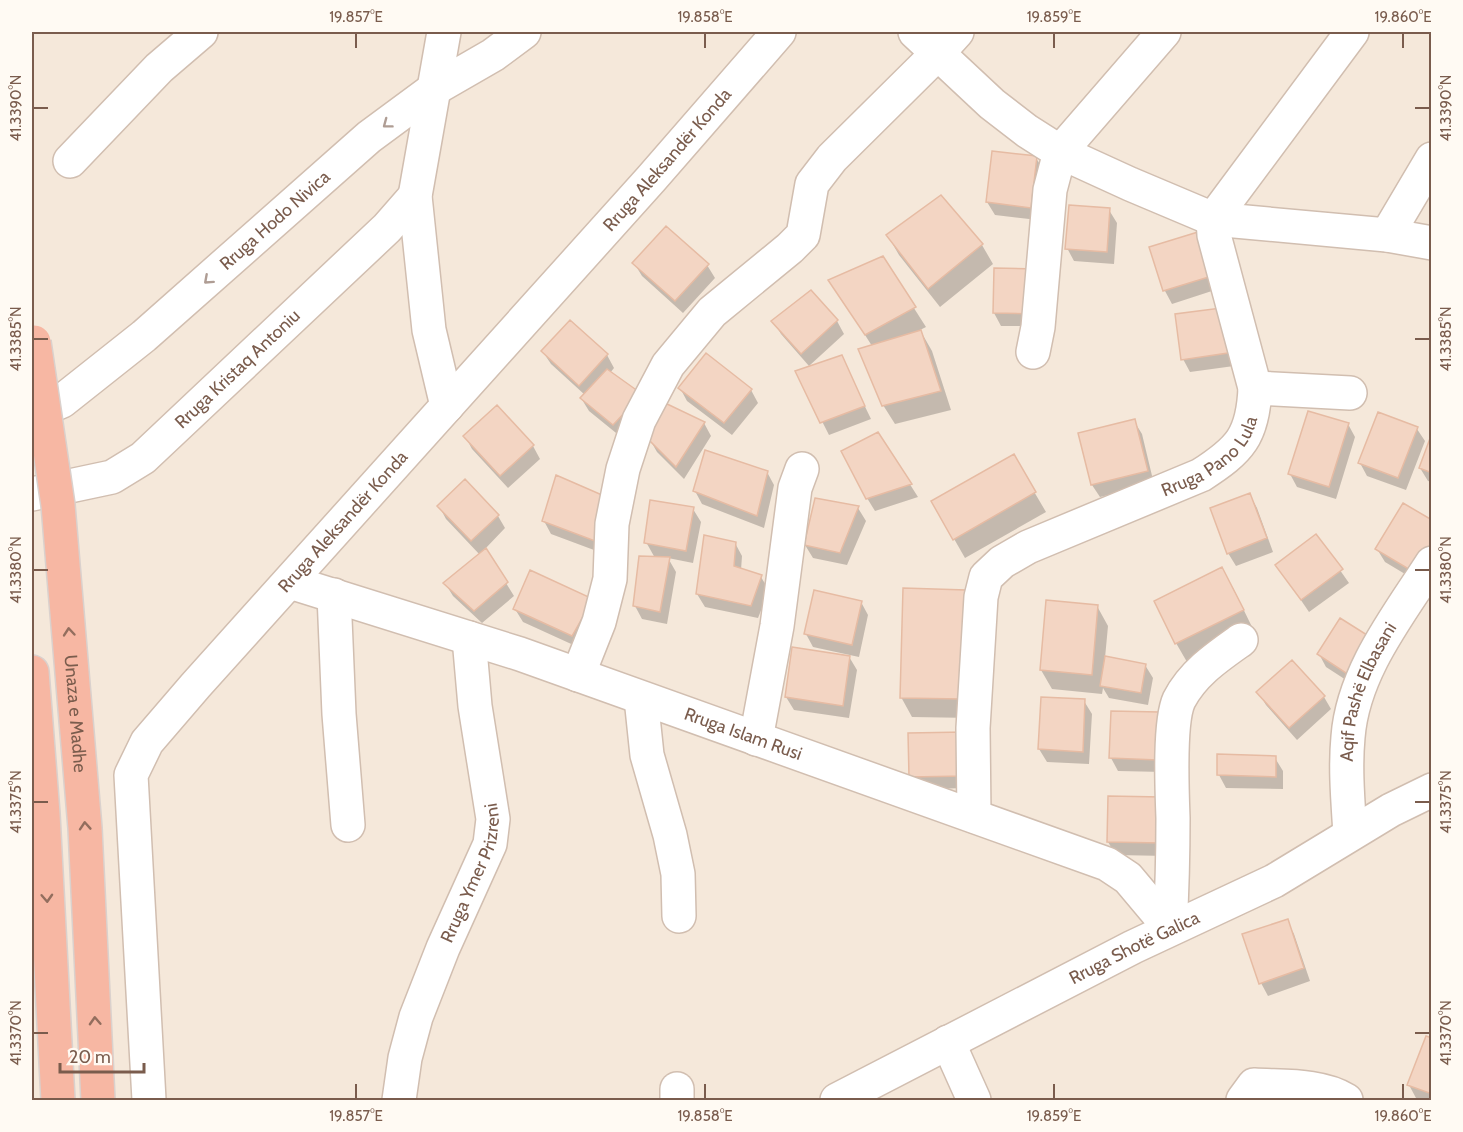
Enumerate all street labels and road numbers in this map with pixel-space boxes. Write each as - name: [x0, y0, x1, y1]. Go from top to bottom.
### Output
- street label: Rruga Aleksandër Konda: [598, 83, 736, 236]
- street label: Rruga Hodo Nivica: [215, 166, 335, 275]
- street label: Rruga Kristaq Antoniu: [170, 305, 305, 433]
- street label: Rruga Pano Lula: [1158, 414, 1262, 501]
- street label: Rruga Aleksandër Konda: [273, 446, 413, 597]
- street label: Aqif Pashë Elbasani: [1336, 618, 1401, 762]
- street label: Unaza e Madhe: [60, 654, 91, 773]
- street label: Rruga Islam Rusi: [681, 703, 805, 765]
- street label: Rruga Ymer Prizreni: [436, 802, 504, 946]
- street label: Rruga Shotë Galica: [1065, 906, 1203, 989]

